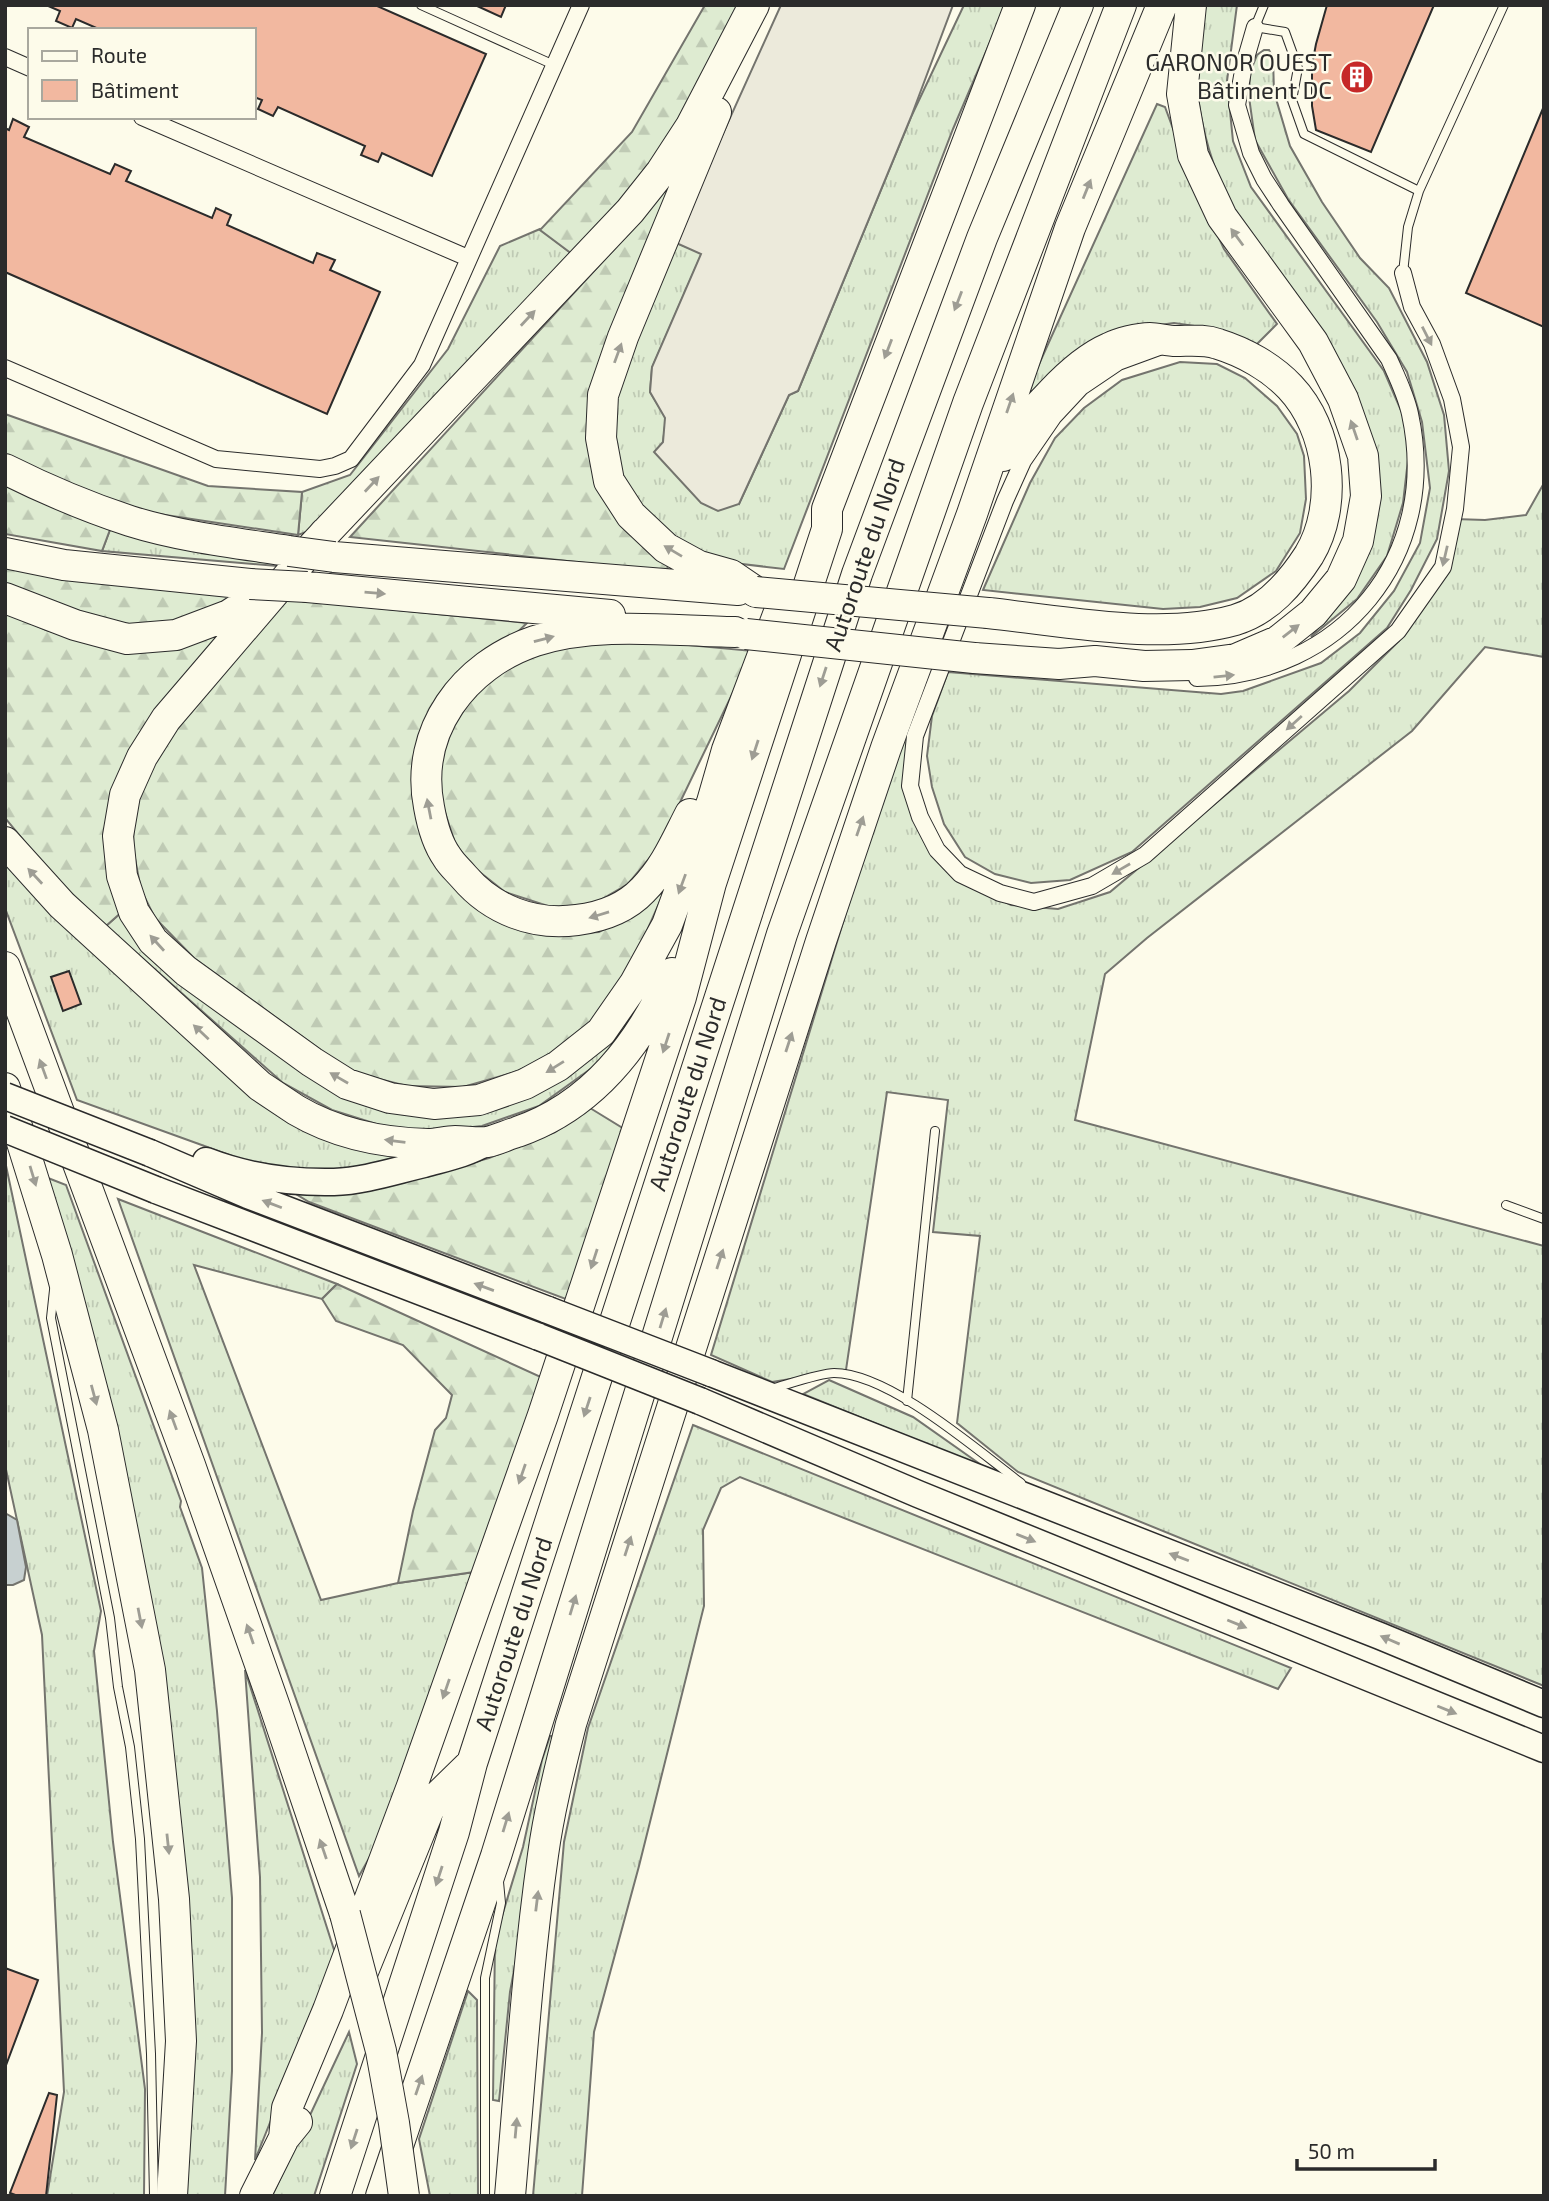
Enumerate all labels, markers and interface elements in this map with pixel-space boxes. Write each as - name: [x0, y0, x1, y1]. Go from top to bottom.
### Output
- legend: [28, 28, 256, 119]
- text: Route: [91, 42, 147, 67]
- place label: GARONOR OUEST Bâtiment DC: [1145, 47, 1332, 104]
- building icon: GARONOR OUEST Bâtiment DC: [1338, 58, 1376, 96]
- text: Bâtiment: [91, 77, 179, 102]
- one-way arrow: [1081, 178, 1092, 199]
- one-way arrow: [1230, 228, 1244, 246]
- one-way arrow: [952, 291, 963, 312]
- one-way arrow: [520, 310, 536, 327]
- one-way arrow: [1422, 326, 1433, 346]
- one-way arrow: [883, 339, 894, 360]
- one-way arrow: [612, 343, 623, 364]
- one-way arrow: [1005, 393, 1016, 414]
- one-way arrow: [1348, 420, 1359, 441]
- street label: Autoroute du Nord: [817, 454, 910, 655]
- one-way arrow: [364, 476, 380, 493]
- one-way arrow: [664, 545, 683, 558]
- one-way arrow: [1439, 546, 1450, 568]
- one-way arrow: [365, 588, 387, 599]
- one-way arrow: [1282, 624, 1299, 639]
- one-way arrow: [533, 633, 555, 644]
- one-way arrow: [817, 667, 828, 688]
- one-way arrow: [1213, 670, 1235, 681]
- one-way arrow: [1286, 715, 1303, 730]
- one-way arrow: [749, 740, 760, 761]
- one-way arrow: [423, 798, 434, 820]
- one-way arrow: [855, 816, 866, 837]
- one-way arrow: [1111, 863, 1130, 876]
- one-way arrow: [28, 868, 44, 885]
- one-way arrow: [676, 874, 687, 895]
- one-way arrow: [589, 911, 610, 921]
- one-way arrow: [149, 934, 165, 952]
- street label: Autoroute du Nord: [642, 993, 732, 1194]
- one-way arrow: [192, 1024, 210, 1040]
- one-way arrow: [660, 1032, 671, 1053]
- one-way arrow: [784, 1032, 794, 1053]
- one-way arrow: [37, 1058, 48, 1079]
- one-way arrow: [545, 1061, 565, 1074]
- one-way arrow: [329, 1072, 349, 1084]
- one-way arrow: [383, 1136, 405, 1147]
- one-way arrow: [28, 1166, 38, 1187]
- one-way arrow: [261, 1199, 282, 1210]
- one-way arrow: [589, 1248, 599, 1269]
- one-way arrow: [715, 1249, 725, 1270]
- one-way arrow: [474, 1281, 495, 1292]
- one-way arrow: [658, 1307, 668, 1328]
- one-way arrow: [89, 1384, 100, 1406]
- one-way arrow: [581, 1397, 591, 1418]
- one-way arrow: [168, 1409, 179, 1430]
- one-way arrow: [516, 1464, 527, 1485]
- one-way arrow: [1016, 1532, 1037, 1543]
- street label: Autoroute du Nord: [468, 1533, 558, 1734]
- one-way arrow: [623, 1535, 634, 1556]
- one-way arrow: [1168, 1551, 1189, 1562]
- one-way arrow: [569, 1594, 579, 1615]
- one-way arrow: [134, 1607, 145, 1629]
- one-way arrow: [1226, 1619, 1247, 1630]
- one-way arrow: [244, 1624, 255, 1645]
- one-way arrow: [1380, 1635, 1401, 1646]
- one-way arrow: [441, 1679, 452, 1700]
- one-way arrow: [1437, 1705, 1458, 1716]
- one-way arrow: [501, 1812, 512, 1833]
- one-way arrow: [163, 1833, 174, 1855]
- one-way arrow: [317, 1839, 328, 1860]
- one-way arrow: [434, 1865, 444, 1886]
- one-way arrow: [532, 1890, 543, 1912]
- one-way arrow: [414, 2074, 425, 2095]
- one-way arrow: [511, 2117, 522, 2139]
- one-way arrow: [348, 2128, 358, 2149]
- scale bar: [1297, 2128, 1435, 2172]
- text: 50 m: [1308, 2138, 1355, 2163]

